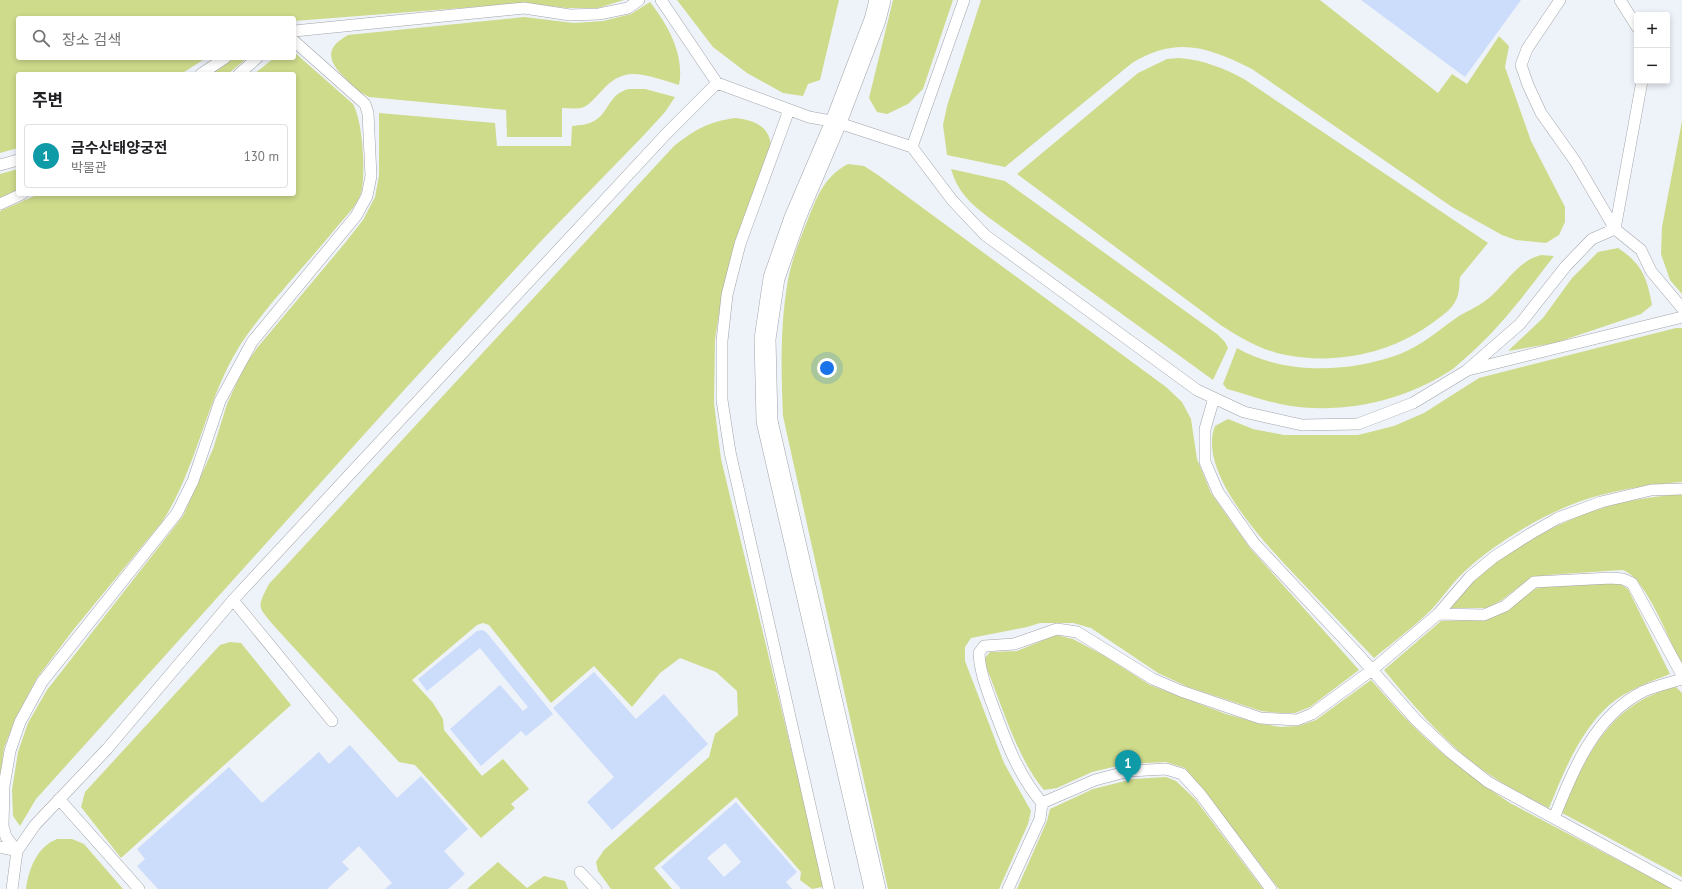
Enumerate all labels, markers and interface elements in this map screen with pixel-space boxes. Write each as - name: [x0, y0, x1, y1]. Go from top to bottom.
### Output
- map controls: [1634, 12, 1670, 84]
- button: +: [1634, 12, 1670, 48]
- search box: [16, 16, 296, 60]
- icon: search: [30, 27, 52, 49]
- text: 장소 검색: [62, 30, 121, 49]
- button: −: [1634, 48, 1670, 84]
- text: 주변: [32, 89, 63, 111]
- text: 금수산태양궁전: [71, 138, 168, 157]
- text: 1: [42, 148, 50, 165]
- text: 130 m: [244, 148, 279, 165]
- text: 박물관: [71, 159, 107, 176]
- your location: [817, 358, 837, 378]
- pin: 1: [1115, 750, 1141, 783]

